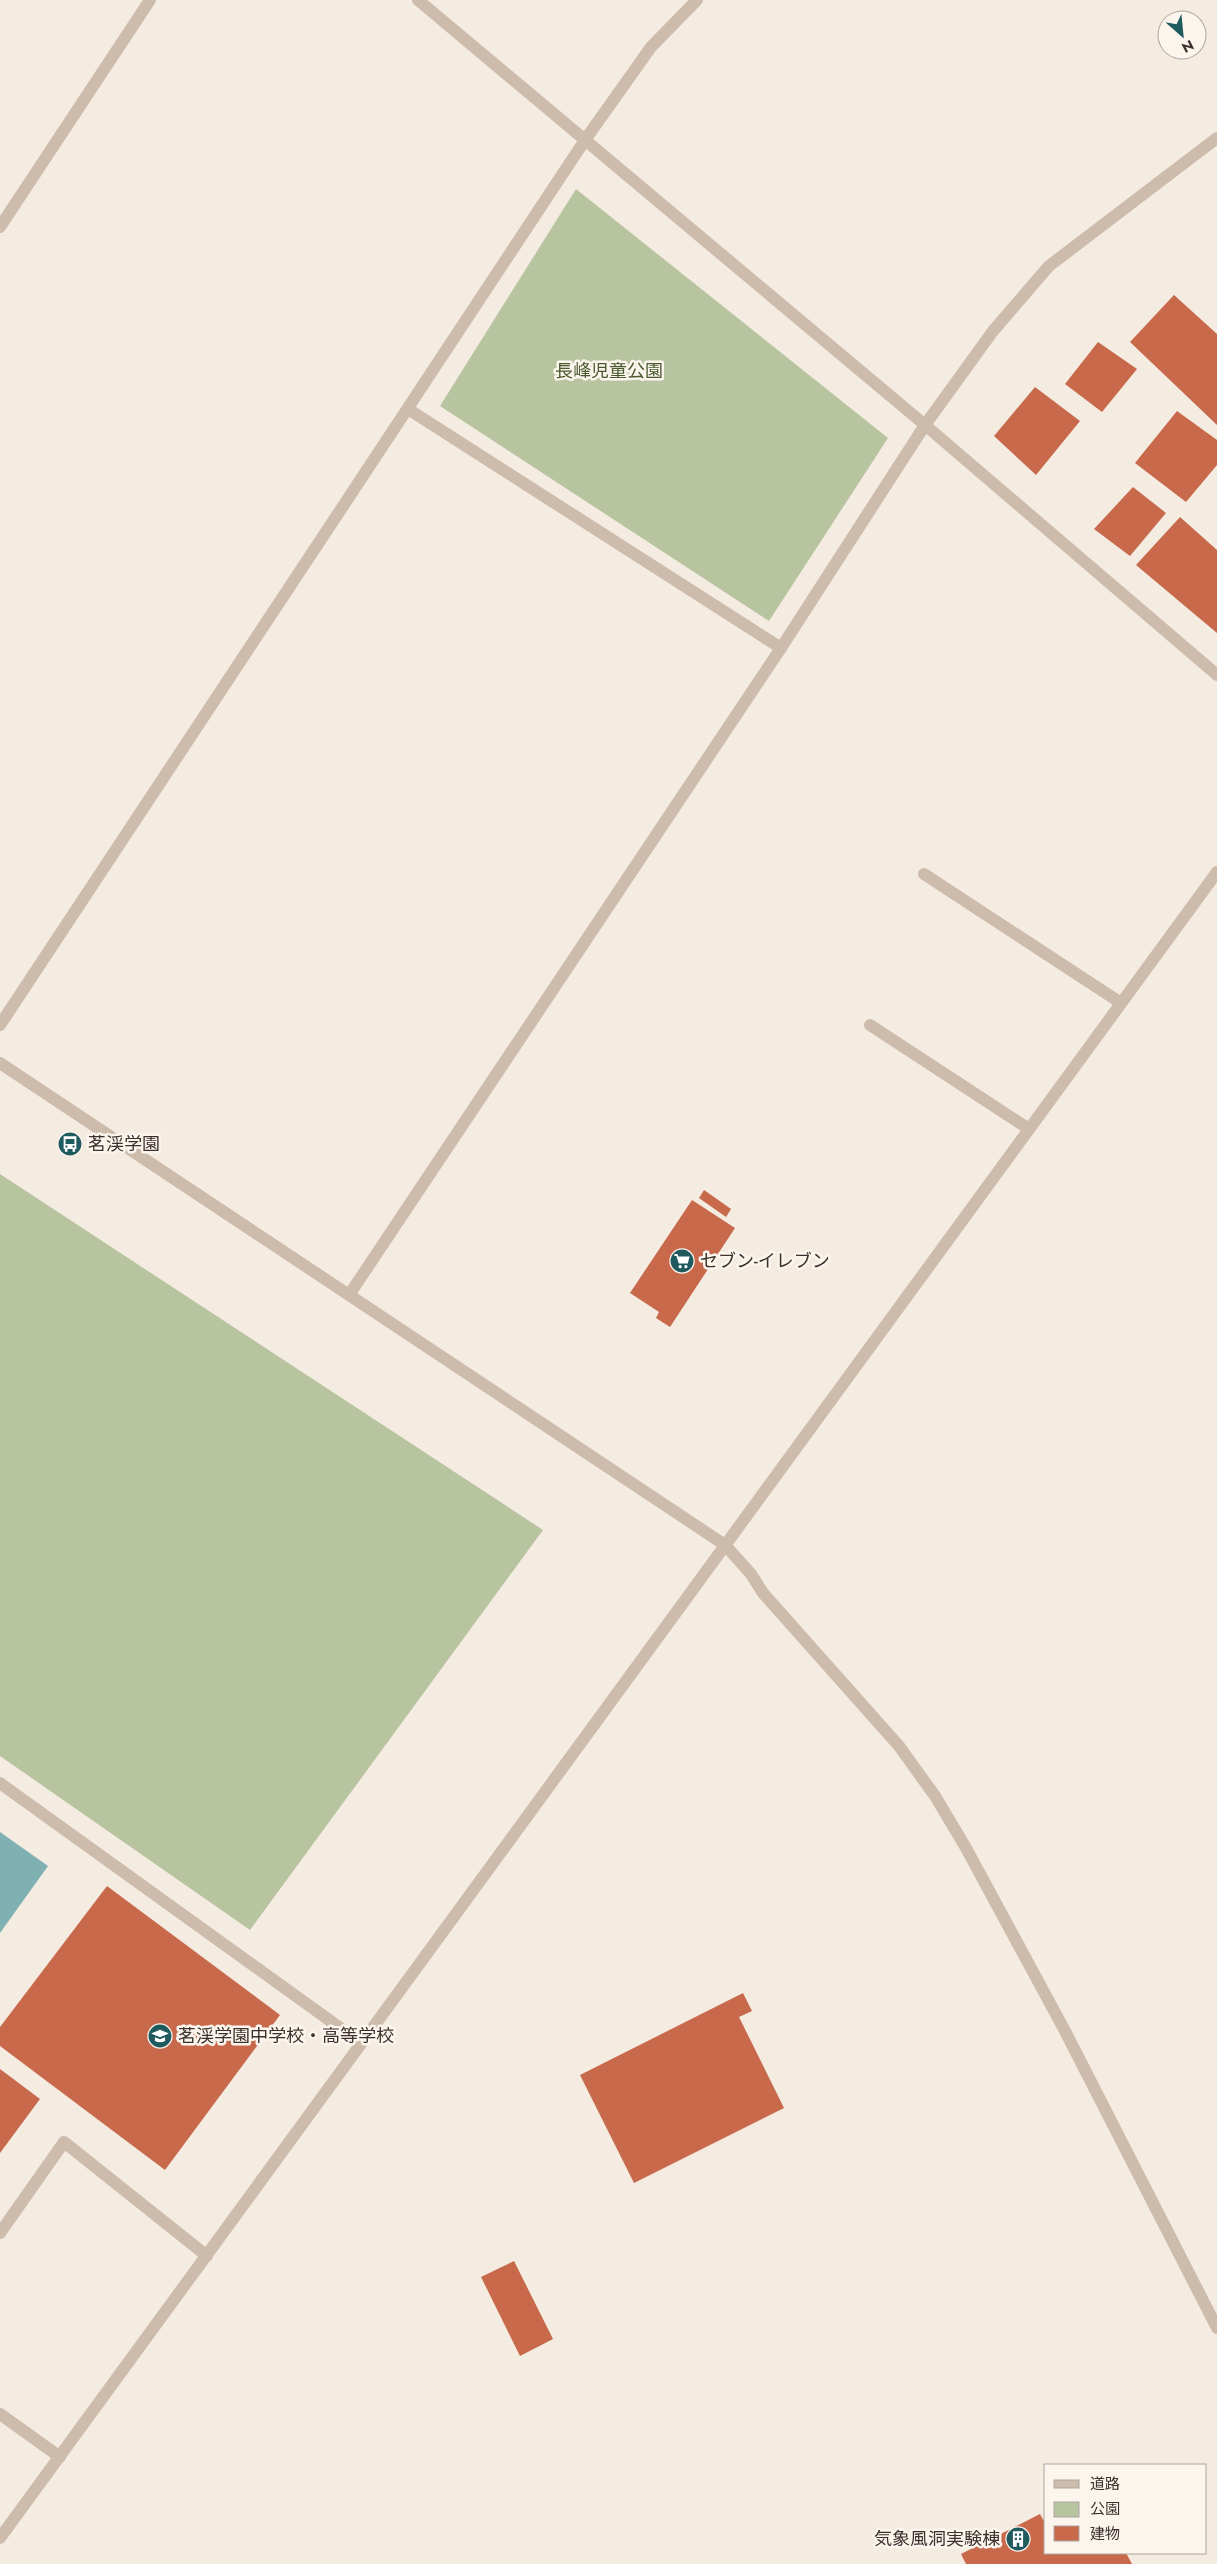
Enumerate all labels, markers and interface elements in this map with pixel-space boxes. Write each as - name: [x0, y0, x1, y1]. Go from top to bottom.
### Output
- north arrow: [1157, 10, 1207, 60]
- text: N: [1178, 35, 1197, 58]
- park label: 長峰児童公園: [555, 358, 663, 384]
- bus stop icon: 茗渓学園: [57, 1131, 83, 1157]
- place label: 茗渓学園: [88, 1131, 160, 1157]
- supermarket icon: セブン-イレブン: [669, 1248, 695, 1274]
- place label: セブン-イレブン: [700, 1248, 830, 1274]
- school or university icon: 茗渓学園中学校・高等学校: [147, 2023, 173, 2049]
- place label: 茗渓学園中学校・高等学校: [178, 2023, 394, 2049]
- legend: [1044, 2464, 1207, 2554]
- text: 道路: [1090, 2473, 1120, 2495]
- text: 公園: [1090, 2498, 1120, 2520]
- text: 建物: [1090, 2523, 1120, 2545]
- place label: 気象風洞実験棟: [874, 2526, 1000, 2552]
- building icon: 気象風洞実験棟: [1005, 2526, 1031, 2552]

